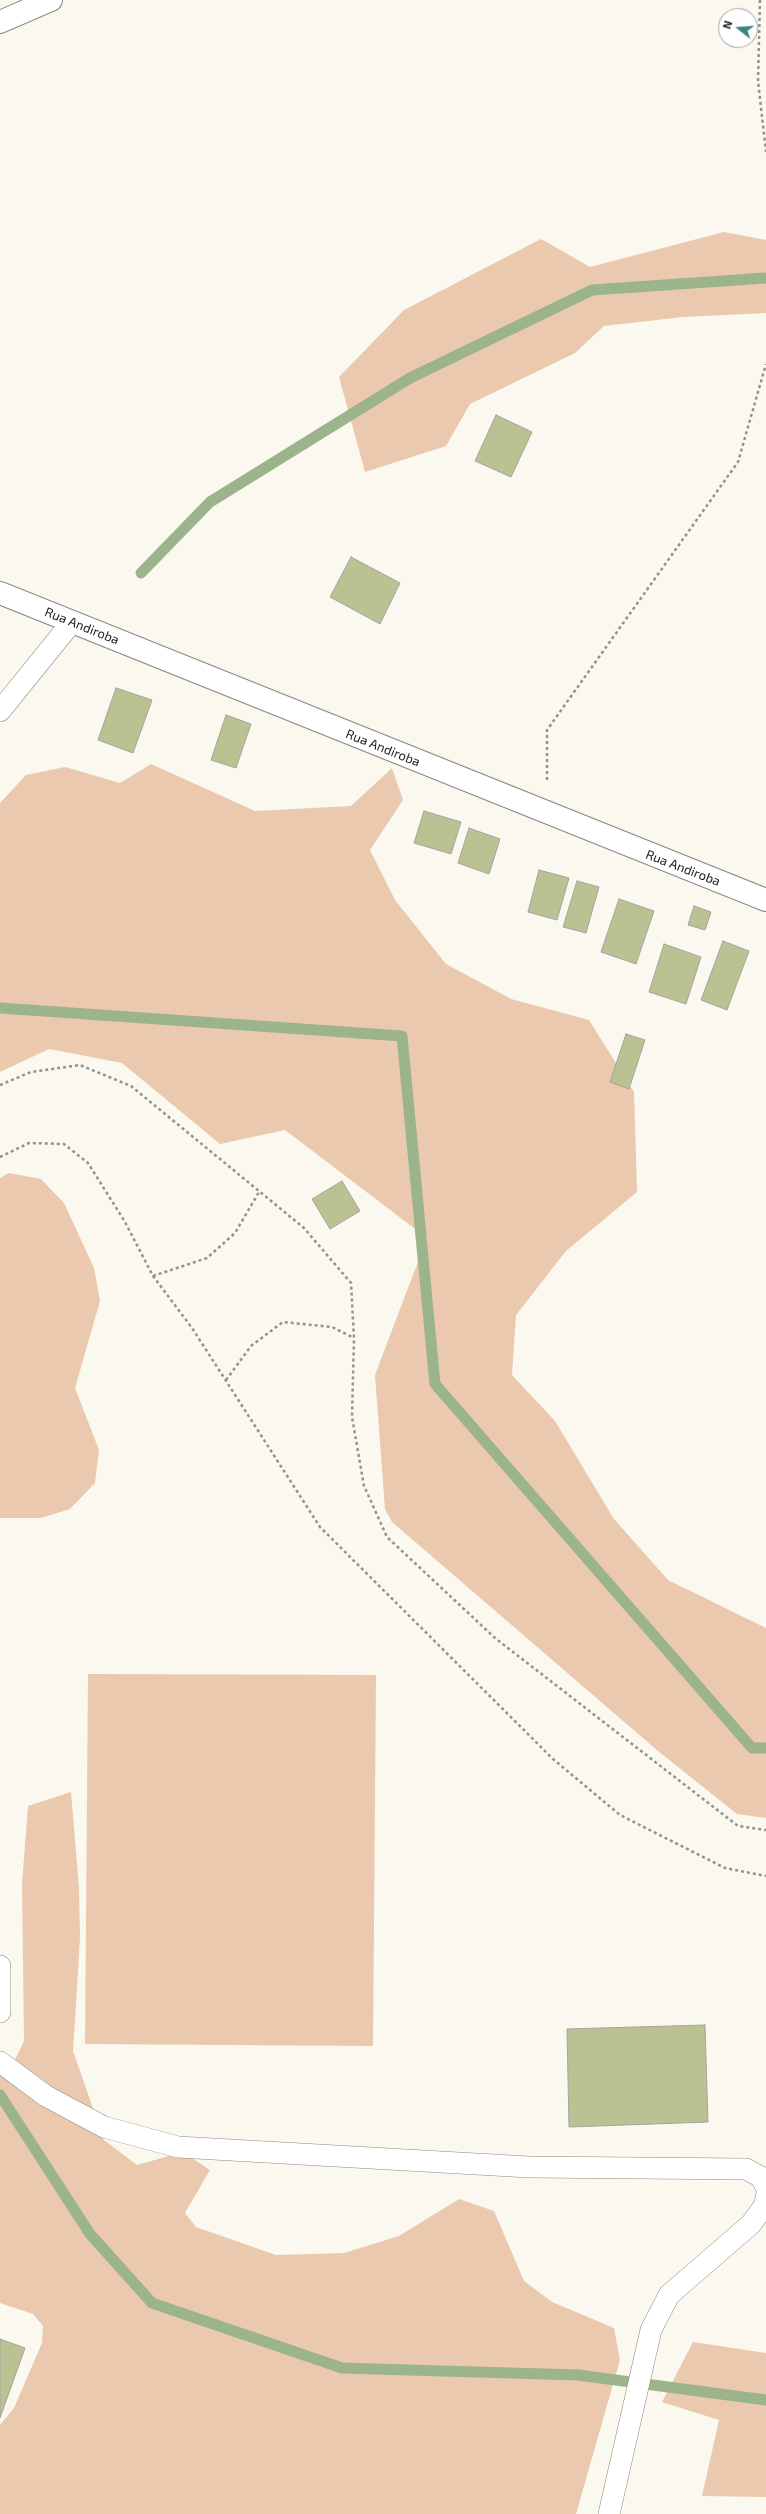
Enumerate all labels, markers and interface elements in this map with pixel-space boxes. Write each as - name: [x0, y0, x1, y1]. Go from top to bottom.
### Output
- north arrow: [718, 8, 758, 48]
- text: N: [720, 19, 734, 30]
- street label: Rua Andiroba: [43, 604, 121, 648]
- street label: Rua Andiroba: [344, 726, 422, 770]
- street label: Rua Andiroba: [643, 847, 723, 889]

